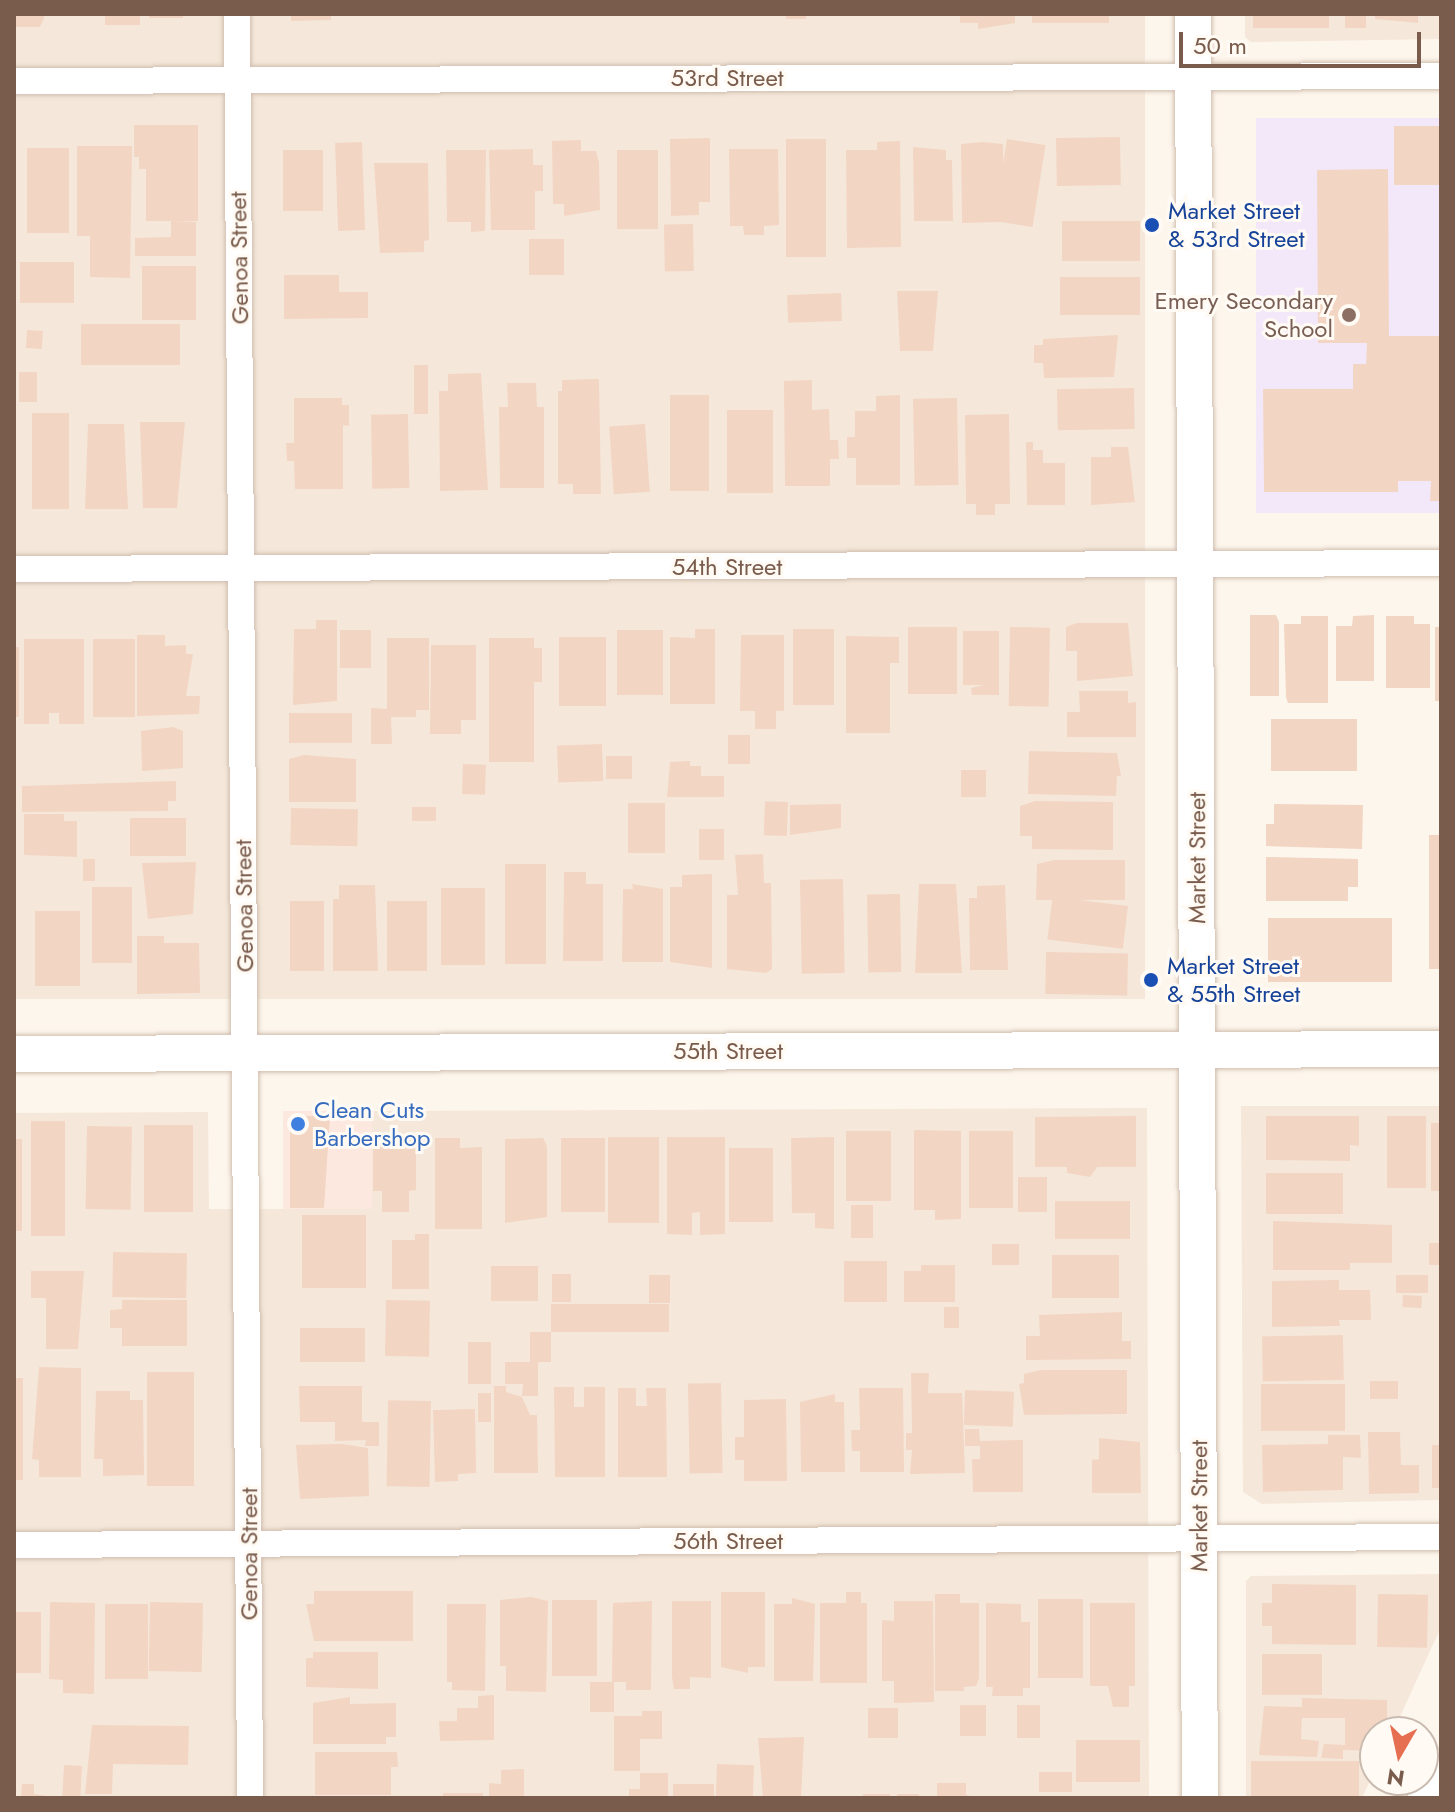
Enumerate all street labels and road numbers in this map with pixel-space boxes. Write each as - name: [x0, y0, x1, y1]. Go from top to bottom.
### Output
- street label: 53rd Street: [670, 64, 784, 92]
- street label: Genoa Street: [223, 191, 255, 325]
- street label: 54th Street: [672, 553, 782, 581]
- street label: Market Street: [1183, 792, 1211, 924]
- street label: Genoa Street: [228, 839, 260, 973]
- street label: 55th Street: [673, 1037, 783, 1065]
- street label: Market Street: [1185, 1440, 1213, 1572]
- street label: Genoa Street: [235, 1488, 263, 1620]
- street label: 56th Street: [673, 1527, 783, 1555]

